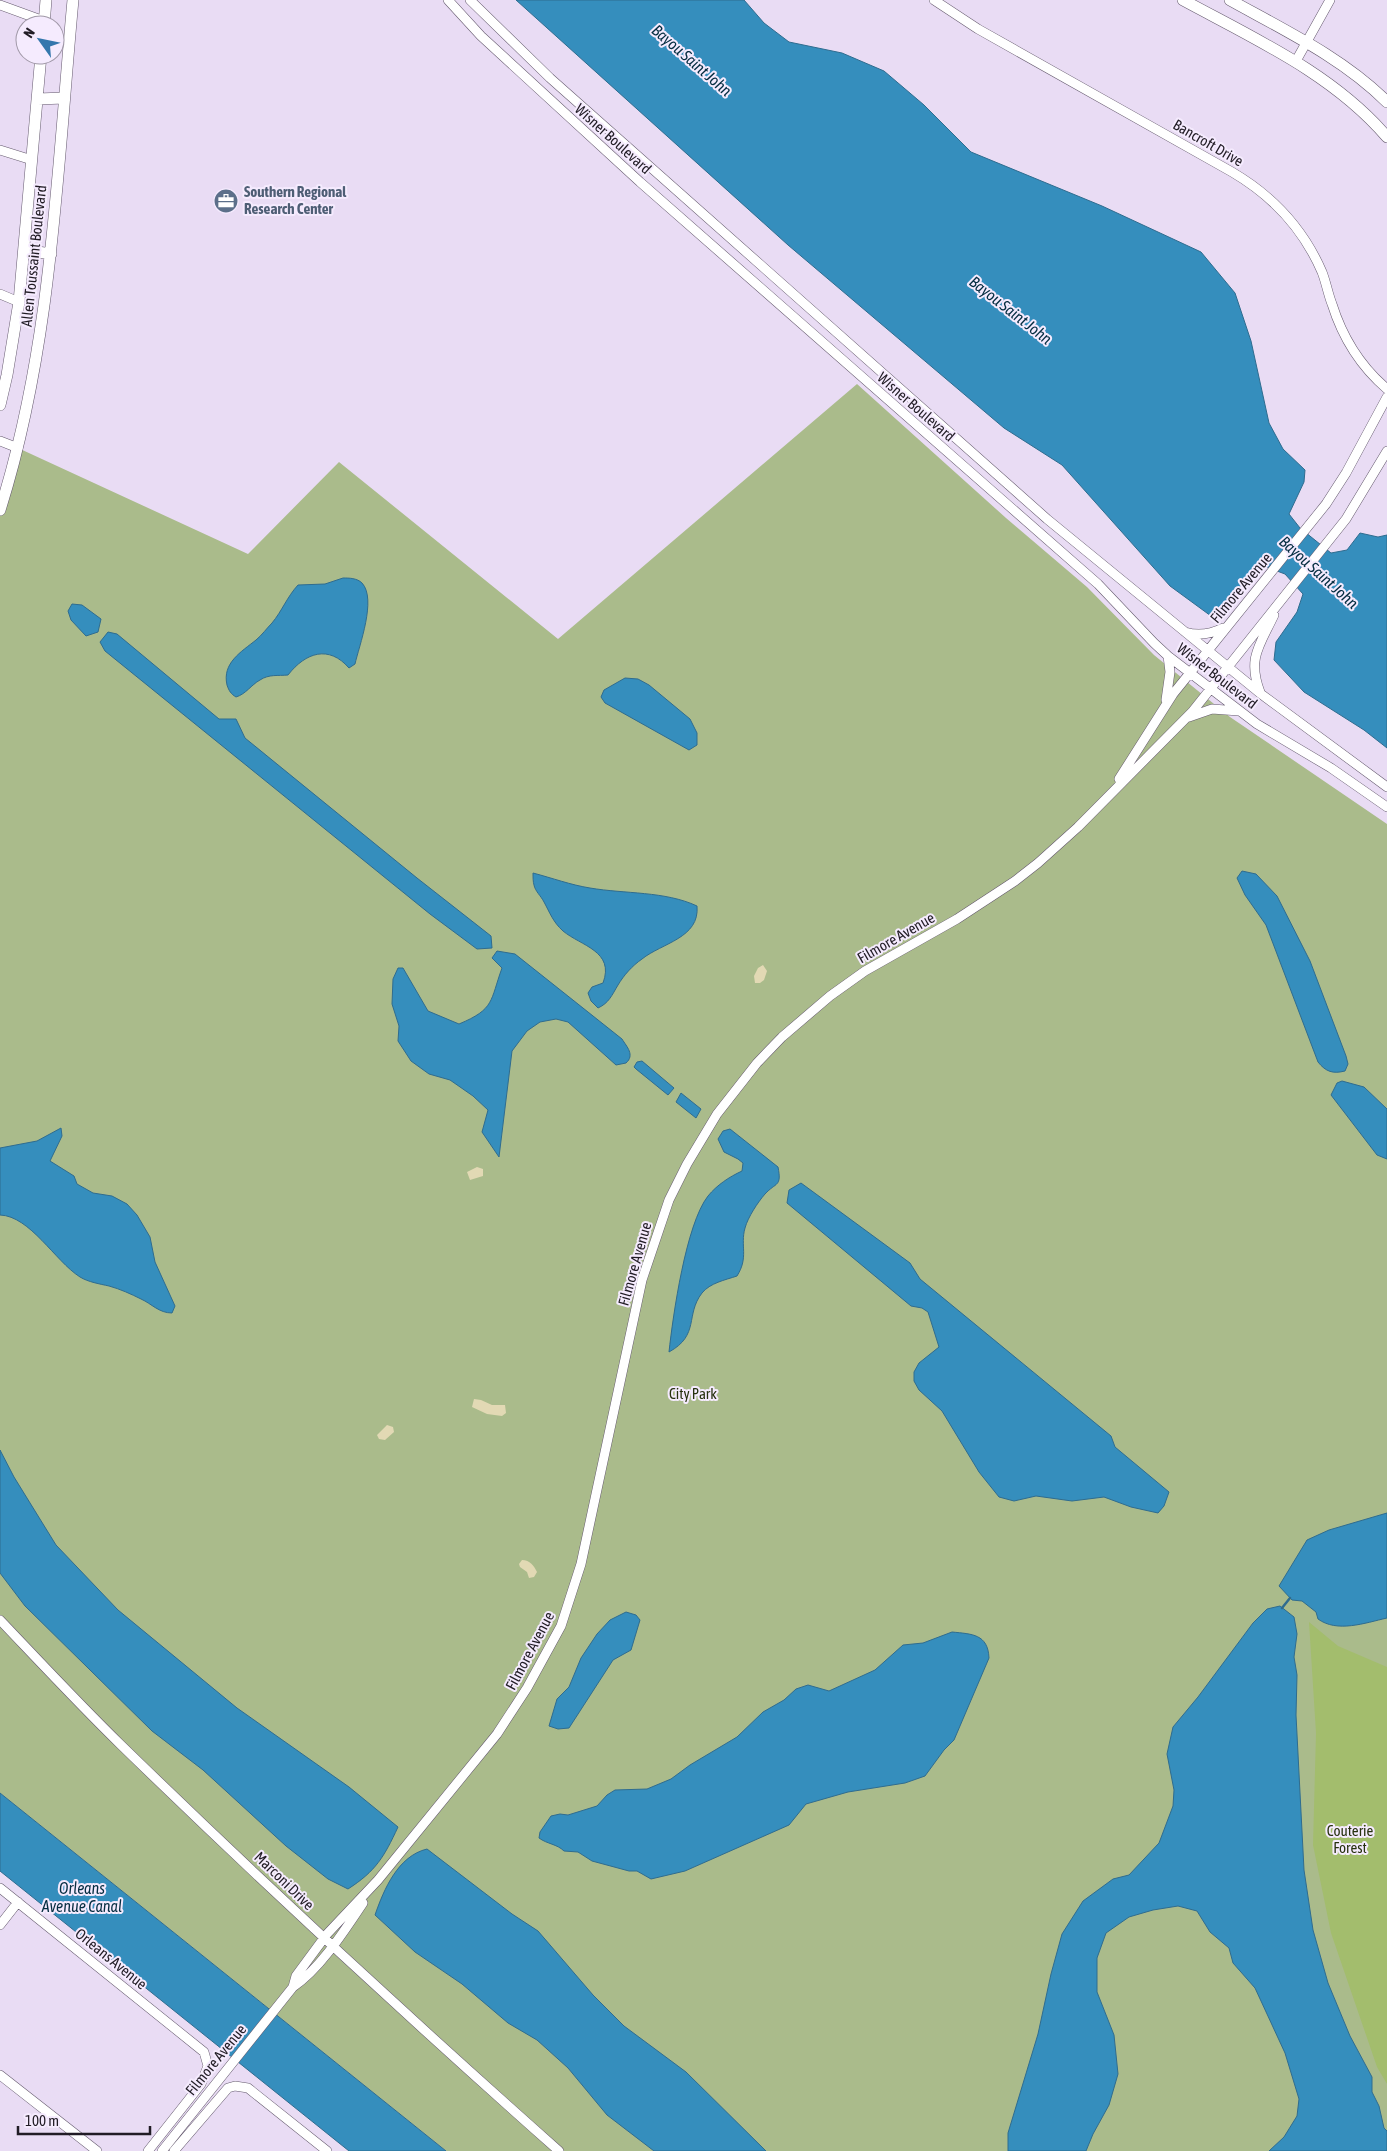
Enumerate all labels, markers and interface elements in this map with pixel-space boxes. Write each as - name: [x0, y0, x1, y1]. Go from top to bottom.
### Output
- north arrow: [15, 15, 65, 65]
- water label: Bayou Saint John: [648, 21, 736, 100]
- text: N: [20, 25, 38, 41]
- street label: Wisner Boulevard: [572, 100, 655, 177]
- street label: Bancroft Drive: [1170, 116, 1246, 170]
- place label: Southern Regional Research Center: [244, 183, 347, 217]
- street label: Allen Toussaint Boulevard: [18, 184, 49, 328]
- office icon: Southern Regional Research Center: [213, 188, 239, 214]
- water label: Bayou Saint John: [966, 272, 1056, 349]
- street label: Wisner Boulevard: [874, 369, 958, 445]
- water label: Bayou Saint John: [1275, 532, 1362, 613]
- street label: Filmore Avenue: [1206, 549, 1275, 626]
- street label: Wisner Boulevard: [1174, 639, 1261, 712]
- street label: Filmore Avenue: [854, 909, 937, 966]
- street label: Filmore Avenue: [614, 1220, 655, 1308]
- park label: City Park: [669, 1385, 717, 1402]
- street label: Filmore Avenue: [502, 1609, 557, 1693]
- park label: Couterie Forest: [1327, 1822, 1374, 1856]
- street label: Marconi Drive: [251, 1848, 318, 1913]
- water label: Orleans Avenue Canal: [41, 1879, 122, 1915]
- street label: Orleans Avenue: [72, 1925, 151, 1993]
- street label: Filmore Avenue: [182, 2021, 249, 2099]
- scale bar: [18, 2104, 150, 2136]
- text: 100 m: [25, 2112, 59, 2129]

